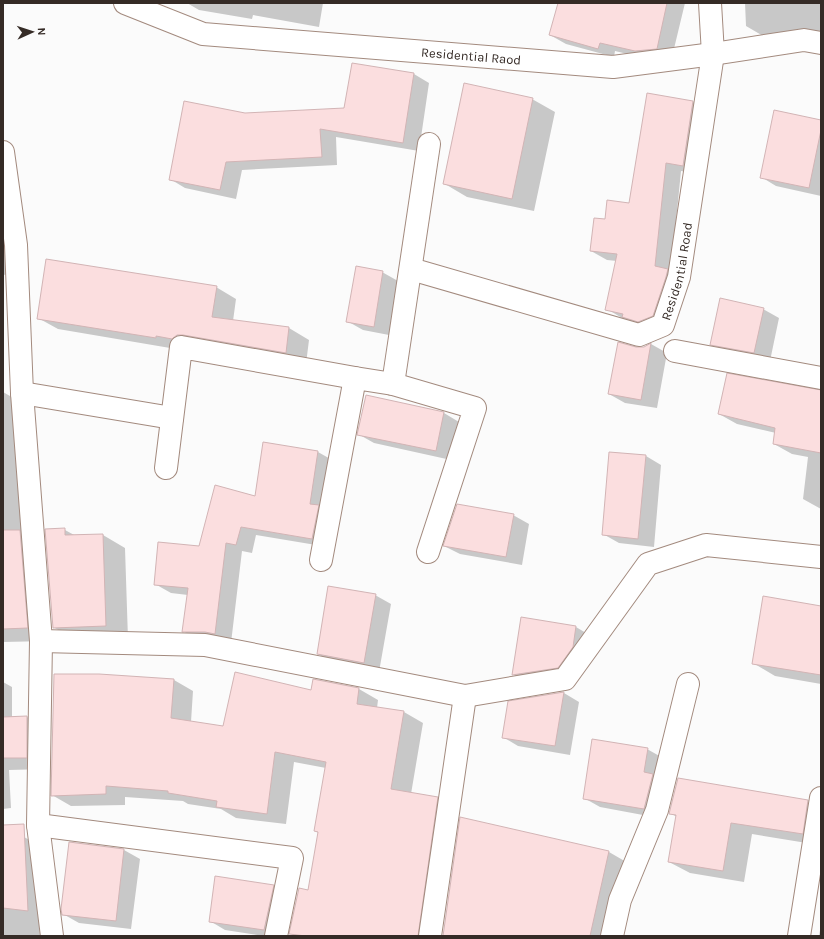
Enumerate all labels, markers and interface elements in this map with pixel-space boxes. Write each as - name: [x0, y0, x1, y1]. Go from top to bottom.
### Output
- north arrow: [12, 12, 52, 52]
- text: N: [35, 27, 48, 36]
- street label: Residential Raod: [421, 44, 522, 67]
- street label: Residential Road: [658, 221, 695, 322]

